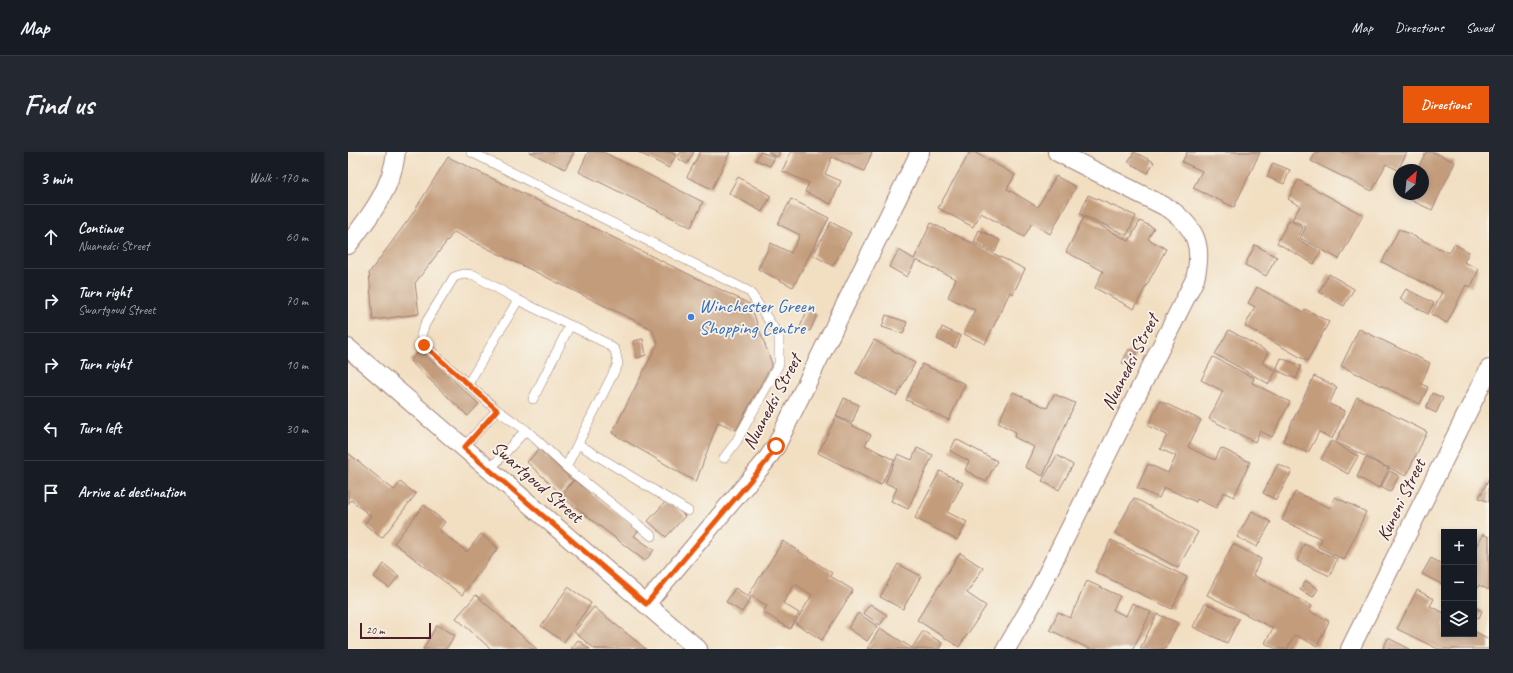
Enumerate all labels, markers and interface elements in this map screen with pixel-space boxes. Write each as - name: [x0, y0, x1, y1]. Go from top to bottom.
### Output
- text: Map: [20, 16, 50, 40]
- text: Map: [1352, 19, 1373, 36]
- text: Directions: [1395, 19, 1444, 36]
- text: Saved: [1466, 19, 1493, 36]
- button: Directions: [1403, 86, 1489, 123]
- text: Find us: [24, 87, 94, 122]
- north arrow: [1393, 164, 1429, 200]
- text: 3 min: [40, 168, 73, 189]
- text: Walk · 170 m: [249, 170, 308, 186]
- text: Continue: [78, 219, 123, 238]
- icon: ahead: [40, 226, 62, 248]
- text: 60 m: [286, 229, 308, 245]
- text: Nuanedsi Street: [78, 238, 149, 254]
- text: Turn right: [78, 283, 131, 302]
- icon: right: [40, 290, 62, 312]
- text: 70 m: [286, 293, 308, 309]
- place label: Winchester Green Shopping Centre: [699, 294, 815, 340]
- text: Swartgoud Street: [78, 302, 156, 318]
- street label: Nuanedsi Street: [1096, 308, 1166, 414]
- marker: Winchester Green Shopping Centre: [686, 312, 696, 322]
- route end: [415, 336, 433, 354]
- street label: Nuanedsi Street: [737, 348, 808, 454]
- icon: right: [40, 354, 62, 376]
- text: Turn right: [78, 355, 131, 374]
- text: 10 m: [286, 357, 308, 373]
- icon: left: [40, 418, 62, 440]
- text: Turn left: [78, 419, 121, 438]
- text: 30 m: [286, 421, 308, 437]
- street label: Swartgoud Street: [486, 436, 589, 529]
- route start: [767, 437, 785, 455]
- street label: Kuneni Street: [1371, 454, 1432, 545]
- icon: arrive: [40, 482, 62, 504]
- text: Arrive at destination: [78, 483, 185, 502]
- map controls: [1441, 529, 1477, 637]
- button: +: [1441, 529, 1477, 565]
- button: −: [1441, 565, 1477, 601]
- button: layers: [1441, 601, 1477, 637]
- scale bar: [360, 621, 431, 640]
- text: 20 m: [366, 623, 385, 637]

